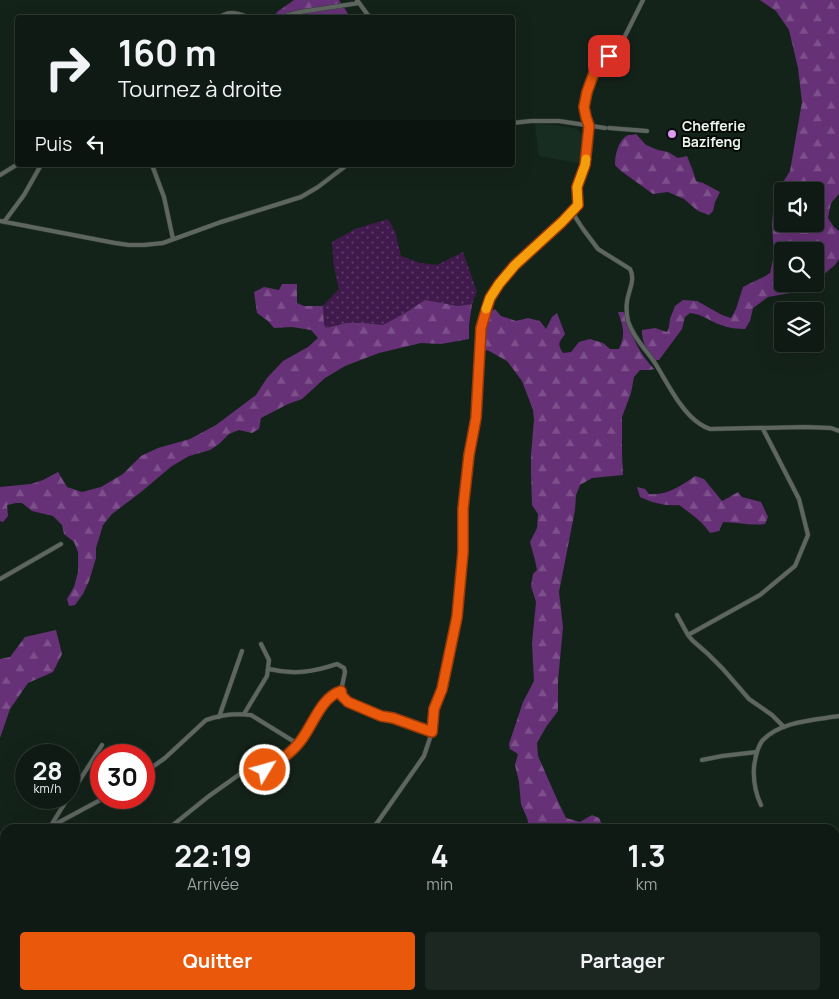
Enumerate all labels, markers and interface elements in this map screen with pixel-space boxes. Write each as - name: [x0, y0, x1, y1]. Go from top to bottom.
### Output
- text: 160 m: [118, 29, 217, 77]
- icon: right: [35, 35, 100, 100]
- pin: [588, 35, 630, 77]
- icon: arrive: [595, 42, 623, 70]
- text: Tournez à droite: [118, 74, 282, 104]
- place label: Chefferie Bazifeng: [682, 116, 746, 151]
- marker: Chefferie Bazifeng: [666, 128, 678, 140]
- icon: left: [82, 130, 110, 158]
- text: Puis: [35, 131, 72, 157]
- map controls: [774, 182, 824, 352]
- button: sound: [774, 182, 824, 232]
- button: search: [774, 242, 824, 292]
- button: layers: [774, 302, 824, 352]
- position arrow: [238, 743, 290, 795]
- speed limit sign: 30: [90, 744, 155, 809]
- text: 28: [32, 753, 63, 788]
- text: km/h: [34, 780, 61, 797]
- text: 22:19: [174, 835, 252, 876]
- text: 4: [431, 835, 449, 876]
- text: 1.3: [627, 835, 666, 876]
- text: Arrivée: [187, 873, 239, 895]
- text: min: [426, 873, 453, 895]
- text: km: [636, 873, 657, 895]
- button: Quitter: [20, 932, 415, 990]
- button: Partager: [425, 932, 820, 990]

